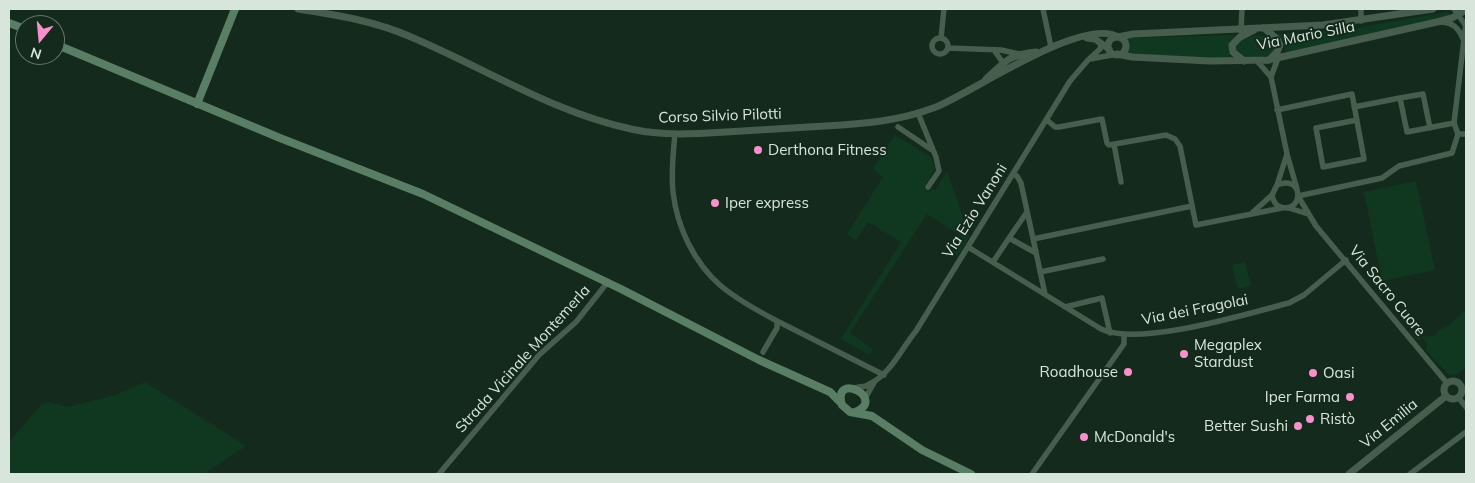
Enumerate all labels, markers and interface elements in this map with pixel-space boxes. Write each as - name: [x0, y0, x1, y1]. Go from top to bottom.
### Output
- north arrow: [15, 15, 65, 65]
- street label: Via Mario Silla: [1256, 18, 1356, 54]
- text: N: [28, 43, 44, 64]
- street label: Corso Silvio Pilotti: [658, 105, 782, 127]
- place label: Derthona Fitness: [768, 141, 887, 159]
- marker: Derthona Fitness: [752, 144, 764, 156]
- street label: Via Ezio Vanoni: [939, 160, 1011, 262]
- place label: Iper express: [725, 194, 809, 212]
- marker: Iper express: [709, 197, 721, 209]
- street label: Via Sacro Cuore: [1345, 242, 1429, 340]
- street label: Strada Vicinale Montemerla: [452, 282, 594, 436]
- street label: Via dei Fragolai: [1140, 291, 1250, 329]
- place label: Megaplex Stardust: [1194, 336, 1262, 371]
- marker: Megaplex Stardust: [1178, 348, 1190, 360]
- place label: Roadhouse: [1040, 363, 1118, 381]
- place label: Oasi: [1323, 364, 1355, 382]
- marker: Roadhouse: [1122, 366, 1134, 378]
- marker: Oasi: [1307, 367, 1319, 379]
- place label: Iper Farma: [1265, 388, 1340, 406]
- marker: Iper Farma: [1344, 391, 1356, 403]
- street label: Via Emilia: [1357, 395, 1421, 453]
- place label: Ristò: [1320, 410, 1355, 428]
- marker: Ristò: [1304, 413, 1316, 425]
- place label: Better Sushi: [1204, 417, 1288, 435]
- marker: Better Sushi: [1292, 420, 1304, 432]
- place label: McDonald's: [1094, 428, 1175, 446]
- marker: McDonald's: [1078, 431, 1090, 443]

